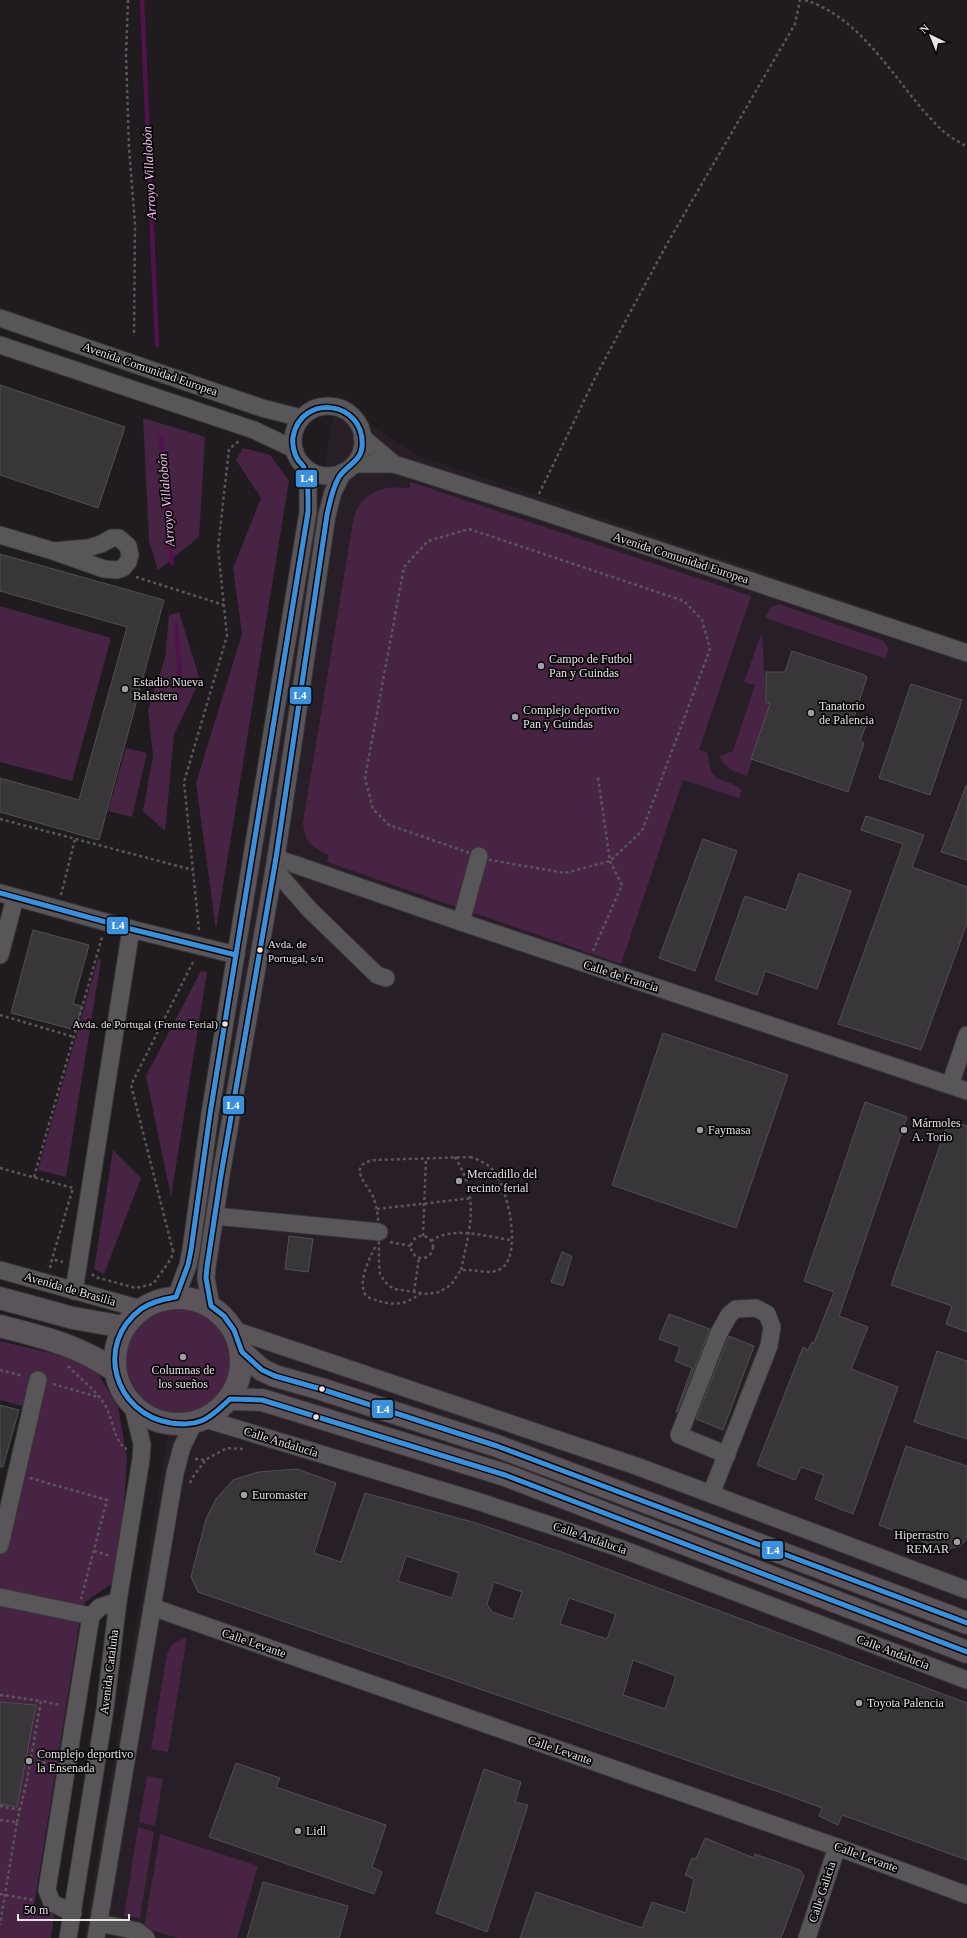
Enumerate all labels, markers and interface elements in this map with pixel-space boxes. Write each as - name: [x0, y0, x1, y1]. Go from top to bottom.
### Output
- north arrow: [911, 16, 951, 56]
- text: N: [917, 22, 931, 36]
- water label: Arroyo Villalobón: [139, 126, 159, 221]
- street label: Avenida Comunidad Europea: [81, 339, 220, 399]
- water label: Arroyo Villalobón: [154, 453, 178, 548]
- line badge: L4: [295, 469, 318, 488]
- text: L4: [301, 472, 314, 484]
- street label: Avenida Comunidad Europea: [611, 529, 751, 587]
- place label: Campo de Futbol Pan y Guindas: [549, 652, 633, 680]
- marker: Campo de Futbol Pan y Guindas: [536, 661, 546, 671]
- place label: Estadio Nueva Balastera: [133, 675, 204, 703]
- marker: Estadio Nueva Balastera: [120, 684, 130, 694]
- line badge: L4: [289, 686, 312, 705]
- text: L4: [294, 689, 307, 701]
- place label: Tanatorio de Palencia: [819, 699, 875, 727]
- place label: Complejo deportivo Pan y Guindas: [523, 703, 619, 731]
- marker: Tanatorio de Palencia: [806, 708, 816, 718]
- marker: Complejo deportivo Pan y Guindas: [510, 712, 520, 722]
- line badge: L4: [106, 916, 129, 935]
- text: L4: [112, 919, 125, 931]
- place label: Avda. de Portugal, s/n: [268, 938, 324, 964]
- marker: Avda. de Portugal, s/n: [255, 945, 265, 955]
- street label: Calle de Francia: [581, 957, 661, 995]
- place label: Avda. de Portugal (Frente Ferial): [72, 1018, 218, 1031]
- marker: Avda. de Portugal (Frente Ferial): [220, 1019, 230, 1029]
- line badge: L4: [222, 1095, 245, 1115]
- text: L4: [227, 1099, 240, 1111]
- place label: Mármoles A. Torio: [912, 1116, 961, 1144]
- place label: Faymasa: [708, 1123, 751, 1137]
- marker: Faymasa: [695, 1125, 705, 1135]
- marker: Mármoles A. Torio: [899, 1125, 909, 1135]
- place label: Mercadillo del recinto ferial: [467, 1167, 538, 1195]
- marker: Mercadillo del recinto ferial: [454, 1176, 464, 1186]
- street label: Avenida de Brasilia: [23, 1269, 118, 1309]
- marker: Columnas de los sueños: [178, 1352, 188, 1362]
- place label: Columnas de los sueños: [152, 1363, 215, 1391]
- unlabelled marker: [317, 1384, 327, 1394]
- line badge: L4: [371, 1399, 394, 1419]
- text: L4: [377, 1403, 390, 1415]
- unlabelled marker: [311, 1412, 321, 1422]
- street label: Calle Andalucía: [242, 1424, 320, 1460]
- place label: Euromaster: [252, 1488, 307, 1502]
- marker: Euromaster: [239, 1490, 249, 1500]
- street label: Calle Andalucía: [551, 1519, 629, 1557]
- place label: Hiperrastro REMAR: [894, 1528, 949, 1556]
- marker: Hiperrastro REMAR: [952, 1537, 962, 1547]
- line badge: L4: [761, 1540, 784, 1560]
- text: L4: [767, 1544, 780, 1556]
- street label: Calle Levante: [220, 1625, 288, 1661]
- street label: Avenida Cataluña: [97, 1628, 121, 1715]
- street label: Calle Andalucía: [855, 1632, 932, 1673]
- place label: Toyota Palencia: [867, 1696, 944, 1710]
- marker: Toyota Palencia: [854, 1698, 864, 1708]
- street label: Calle Levante: [526, 1732, 594, 1768]
- place label: Complejo deportivo la Ensenada: [37, 1747, 133, 1775]
- marker: Complejo deportivo la Ensenada: [24, 1756, 34, 1766]
- place label: Lidl: [306, 1824, 327, 1838]
- marker: Lidl: [293, 1826, 303, 1836]
- street label: Calle Levante: [832, 1839, 900, 1875]
- street label: Calle Galicia: [806, 1859, 839, 1924]
- scale bar: [18, 1896, 129, 1922]
- text: 50 m: [24, 1903, 49, 1917]

